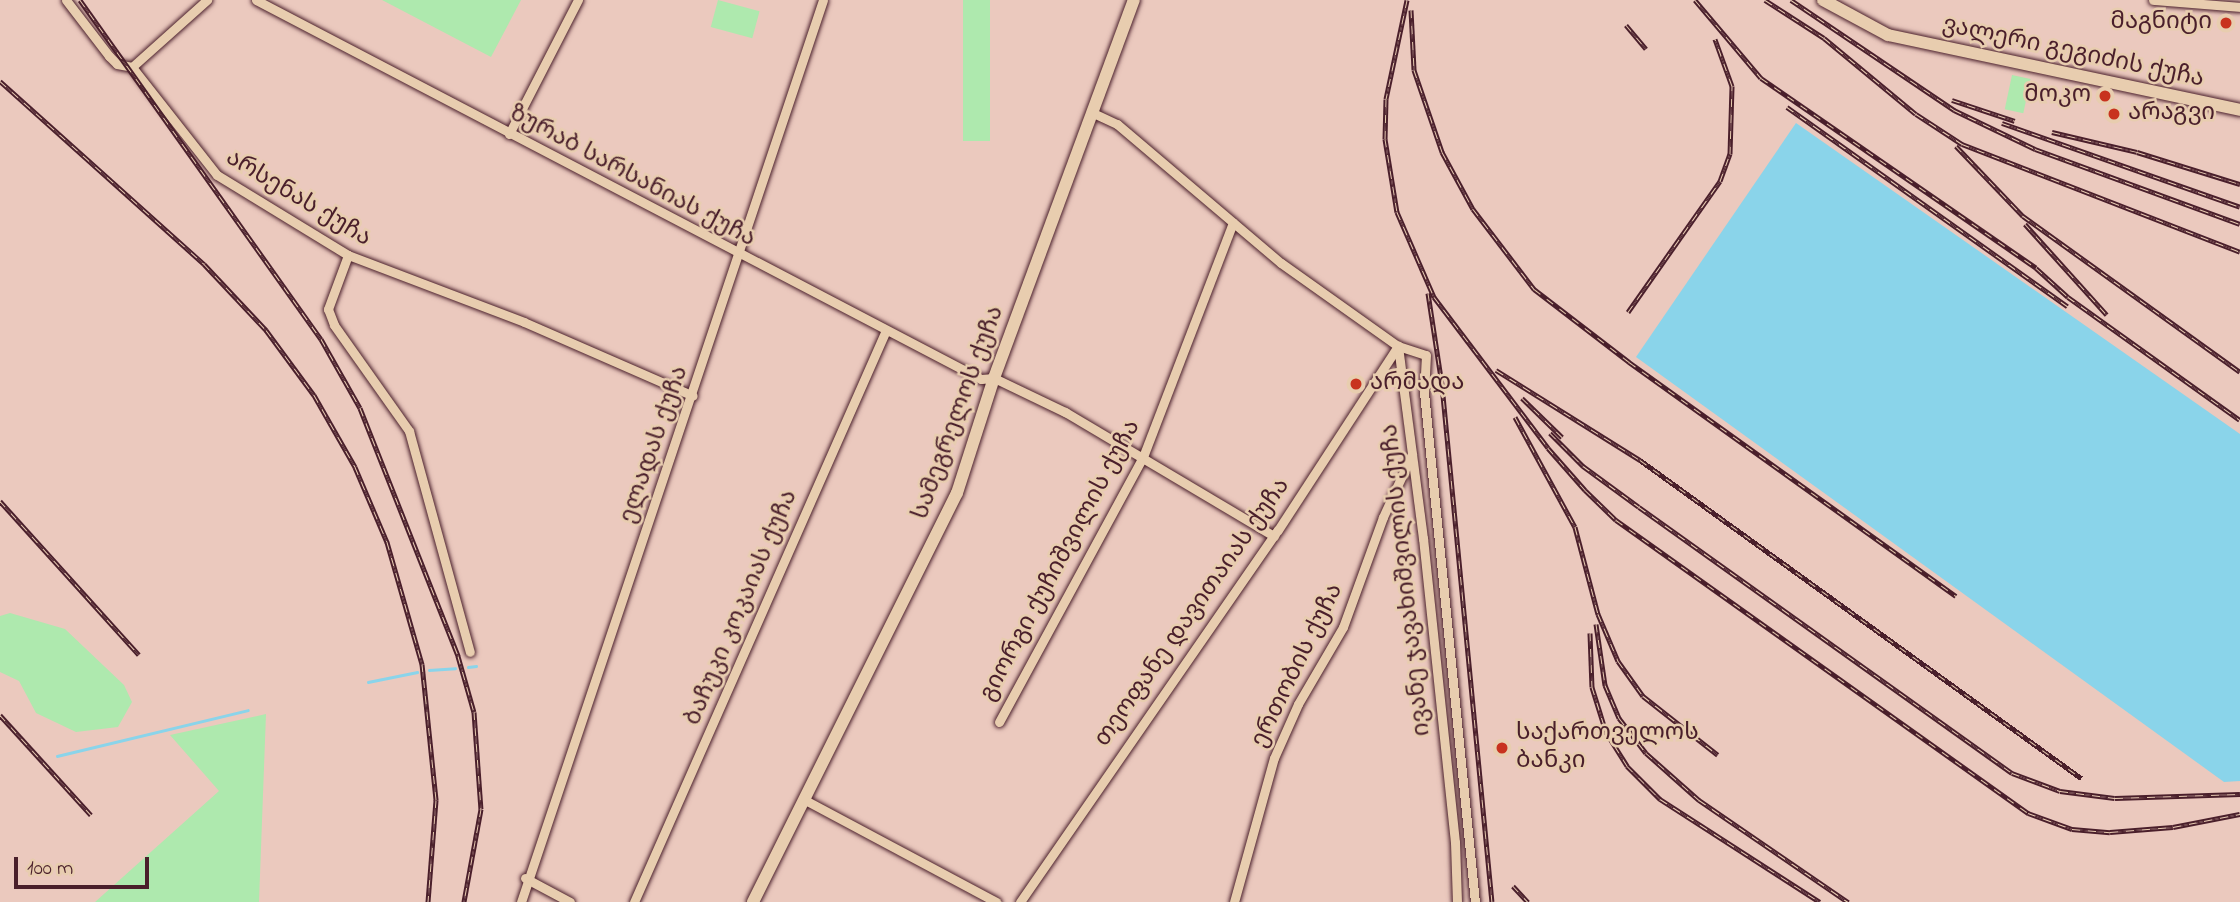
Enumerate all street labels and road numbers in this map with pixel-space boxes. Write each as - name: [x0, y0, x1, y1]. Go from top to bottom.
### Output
- street label: ვალერი გეგიძის ქუჩა: [1940, 11, 2206, 95]
- street label: ზურაბ სარსანიას ქუჩა: [504, 100, 760, 254]
- street label: არსენას ქუჩა: [220, 144, 376, 254]
- street label: სამეგრელოს ქუჩა: [907, 302, 1011, 524]
- street label: ელადას ქუჩა: [615, 363, 695, 527]
- street label: გიორგი ქუჩიშვილის ქუჩა: [975, 416, 1147, 706]
- street label: ივანე ჯავახიშვილის ქუჩა: [1376, 422, 1438, 738]
- street label: თეოფანე დავითაიას ქუჩა: [1089, 473, 1297, 753]
- street label: ბაჩუკი კოკაიას ქუჩა: [679, 486, 805, 730]
- street label: ერთობის ქუჩა: [1246, 579, 1350, 753]

